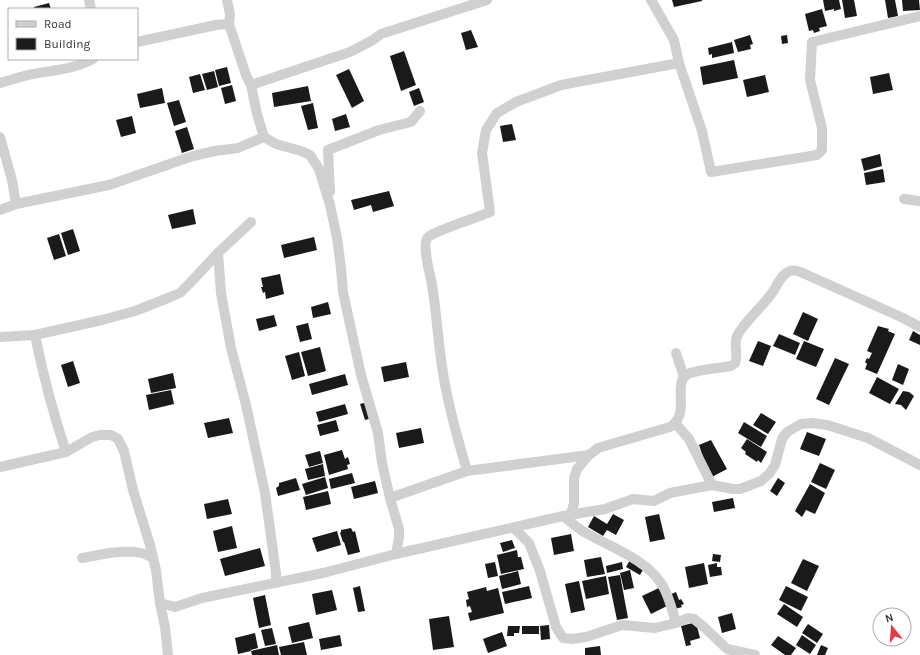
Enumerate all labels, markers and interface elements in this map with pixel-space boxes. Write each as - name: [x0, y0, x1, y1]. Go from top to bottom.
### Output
- legend: [8, 8, 138, 60]
- text: Road: [44, 17, 72, 31]
- text: Building: [44, 37, 91, 51]
- north arrow: [872, 607, 912, 647]
- text: N: [884, 611, 895, 625]

